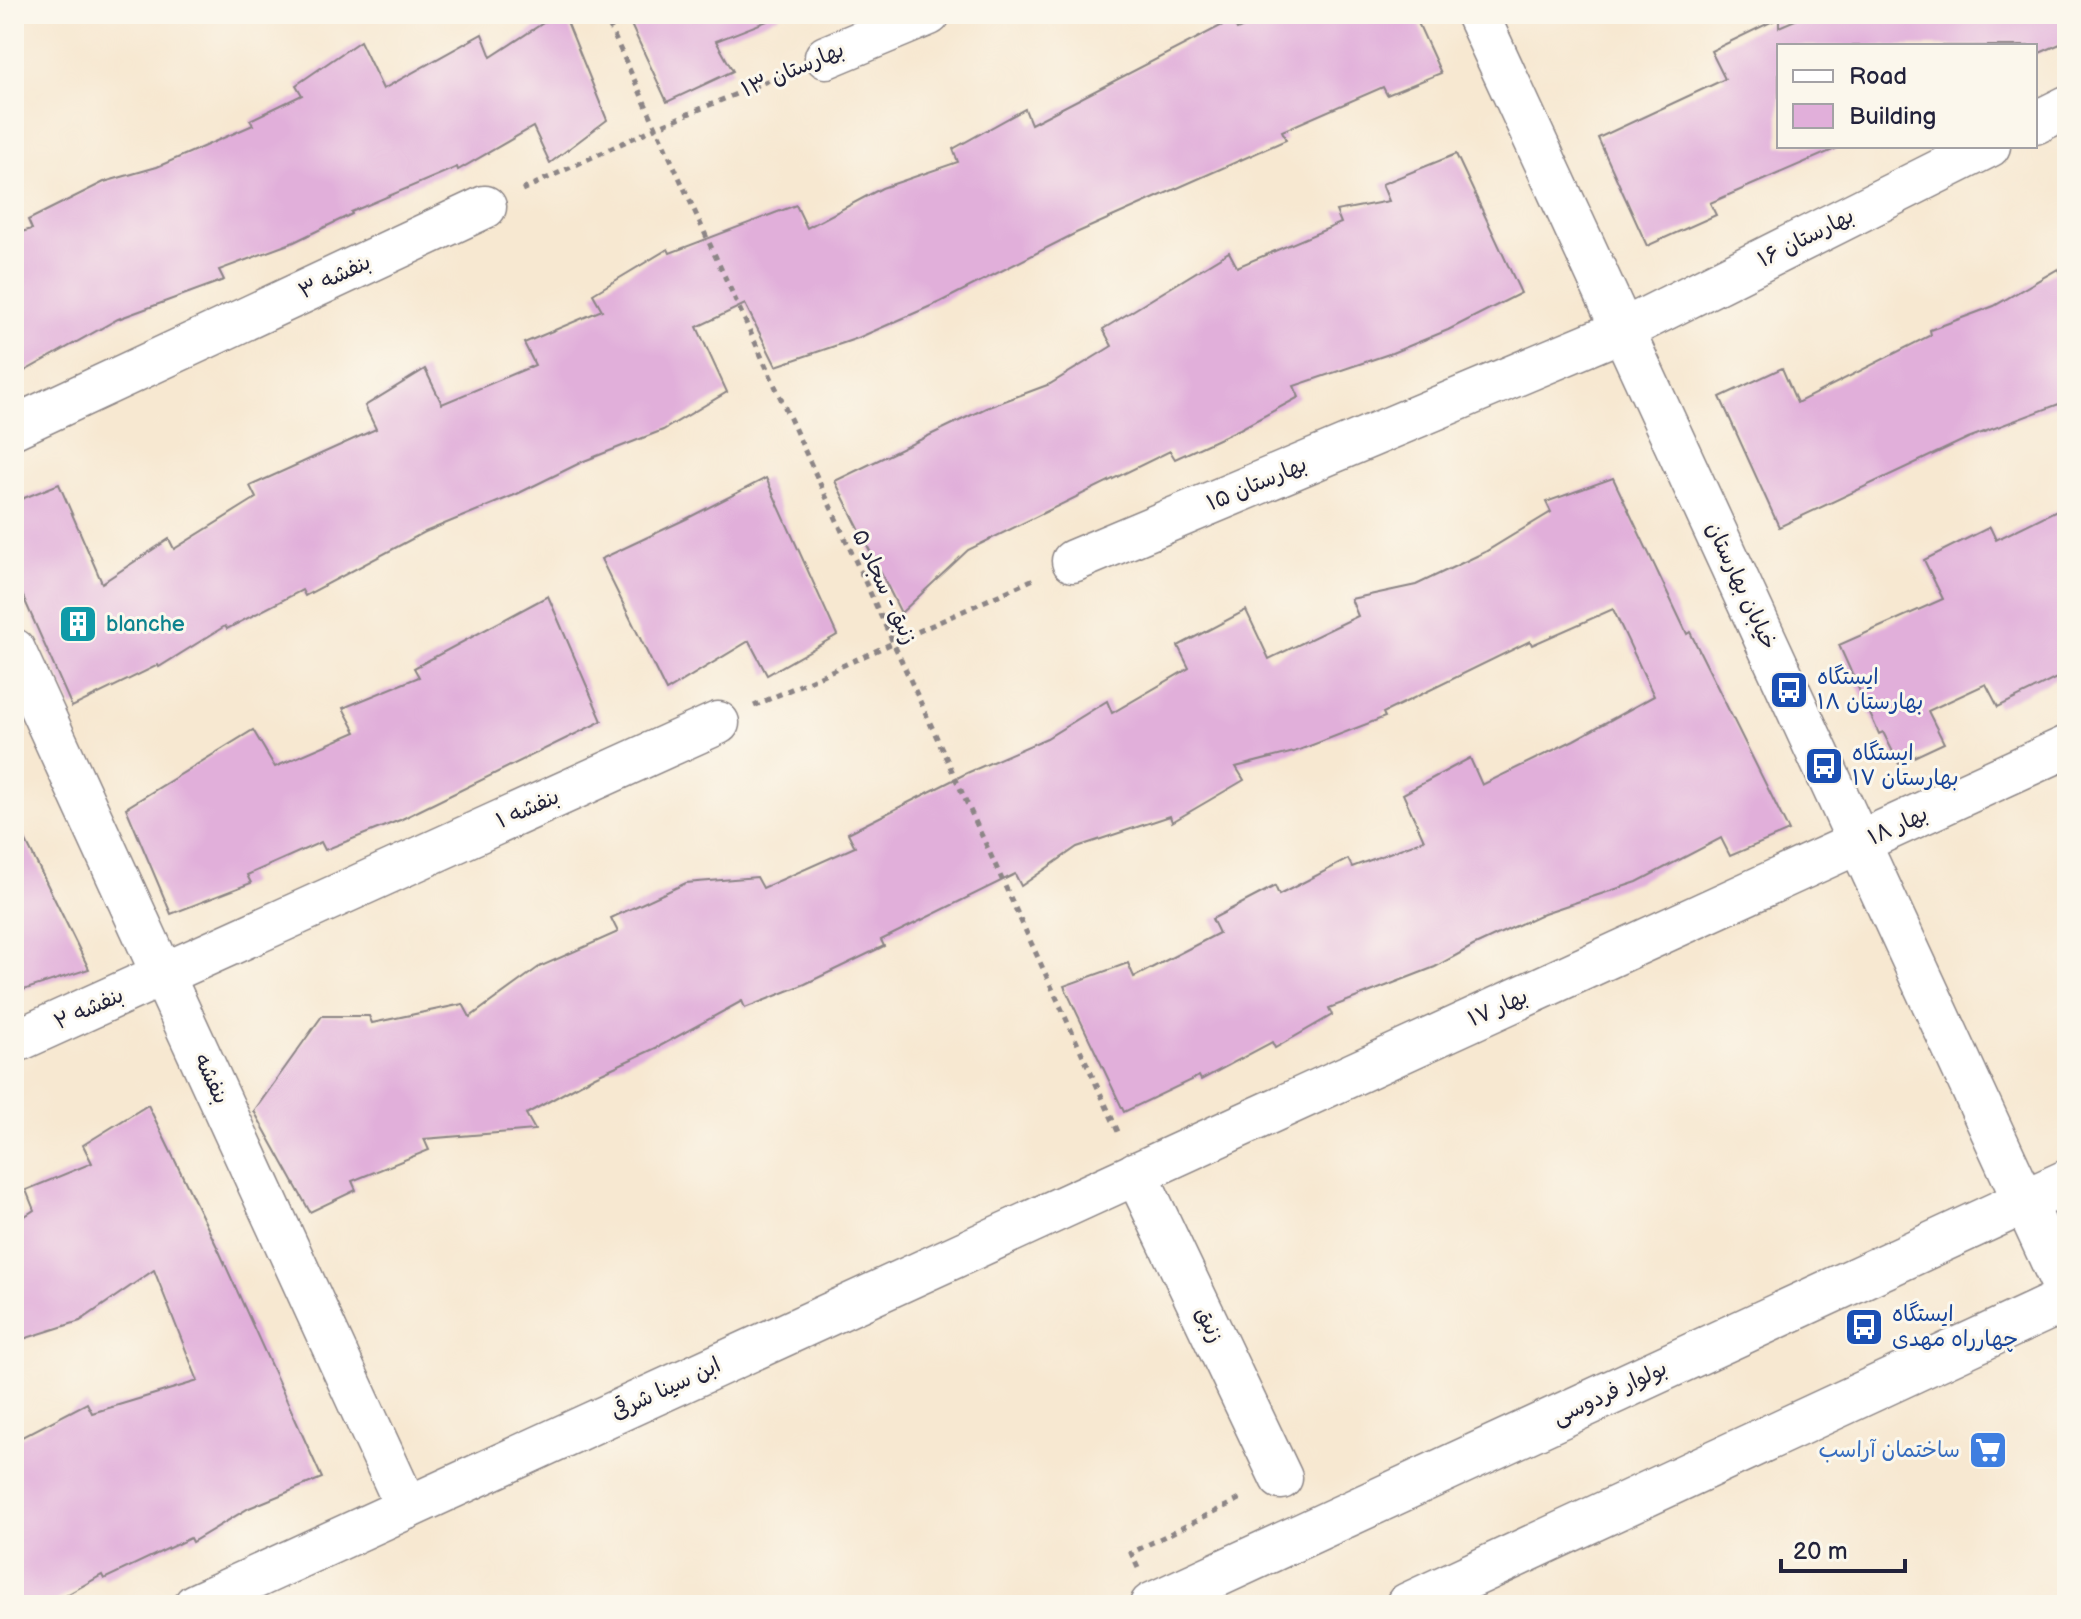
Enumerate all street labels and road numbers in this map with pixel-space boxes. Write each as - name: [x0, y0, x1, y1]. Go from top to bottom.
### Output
- street label: بهارستان ۱۳: [738, 36, 848, 104]
- street label: بهارستان ۱۶: [1753, 202, 1859, 274]
- street label: بنفشه ۳: [295, 249, 375, 305]
- street label: بهارستان ۱۵: [1203, 451, 1311, 517]
- street label: خیابان بهارستان: [1700, 518, 1782, 654]
- street label: زنبق - سجاد ۵: [846, 525, 922, 649]
- street label: بنفشه ۱: [492, 783, 564, 835]
- street label: بهار ۱۸: [1864, 801, 1932, 851]
- street label: بنفشه ۲: [50, 982, 128, 1036]
- street label: بهار ۱۷: [1464, 983, 1532, 1033]
- street label: بنفشه: [188, 1050, 234, 1108]
- street label: زنبق: [1189, 1303, 1229, 1347]
- street label: ابن سینا شرقی: [606, 1351, 725, 1426]
- street label: بولوار فردوسی: [1548, 1355, 1672, 1431]

